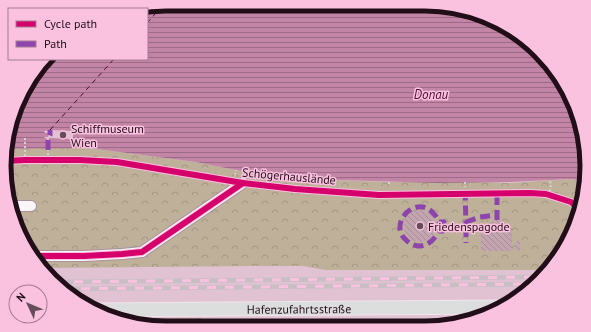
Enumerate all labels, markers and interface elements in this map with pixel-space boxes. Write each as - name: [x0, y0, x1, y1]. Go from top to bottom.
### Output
- legend: [8, 8, 148, 60]
- text: Cycle path: [44, 16, 97, 31]
- text: Path: [44, 36, 67, 51]
- water label: Donau: [414, 86, 449, 103]
- place label: Schiffmuseum Wien: [71, 121, 144, 150]
- marker: Schiffmuseum Wien: [58, 130, 68, 140]
- street label: Schögerhauslände: [242, 164, 336, 188]
- place label: Friedenspagode: [428, 219, 510, 234]
- marker: Friedenspagode: [415, 221, 425, 231]
- north arrow: [8, 284, 48, 324]
- text: N: [13, 290, 28, 305]
- street label: Hafenzufahrtsstraße: [247, 301, 351, 316]

